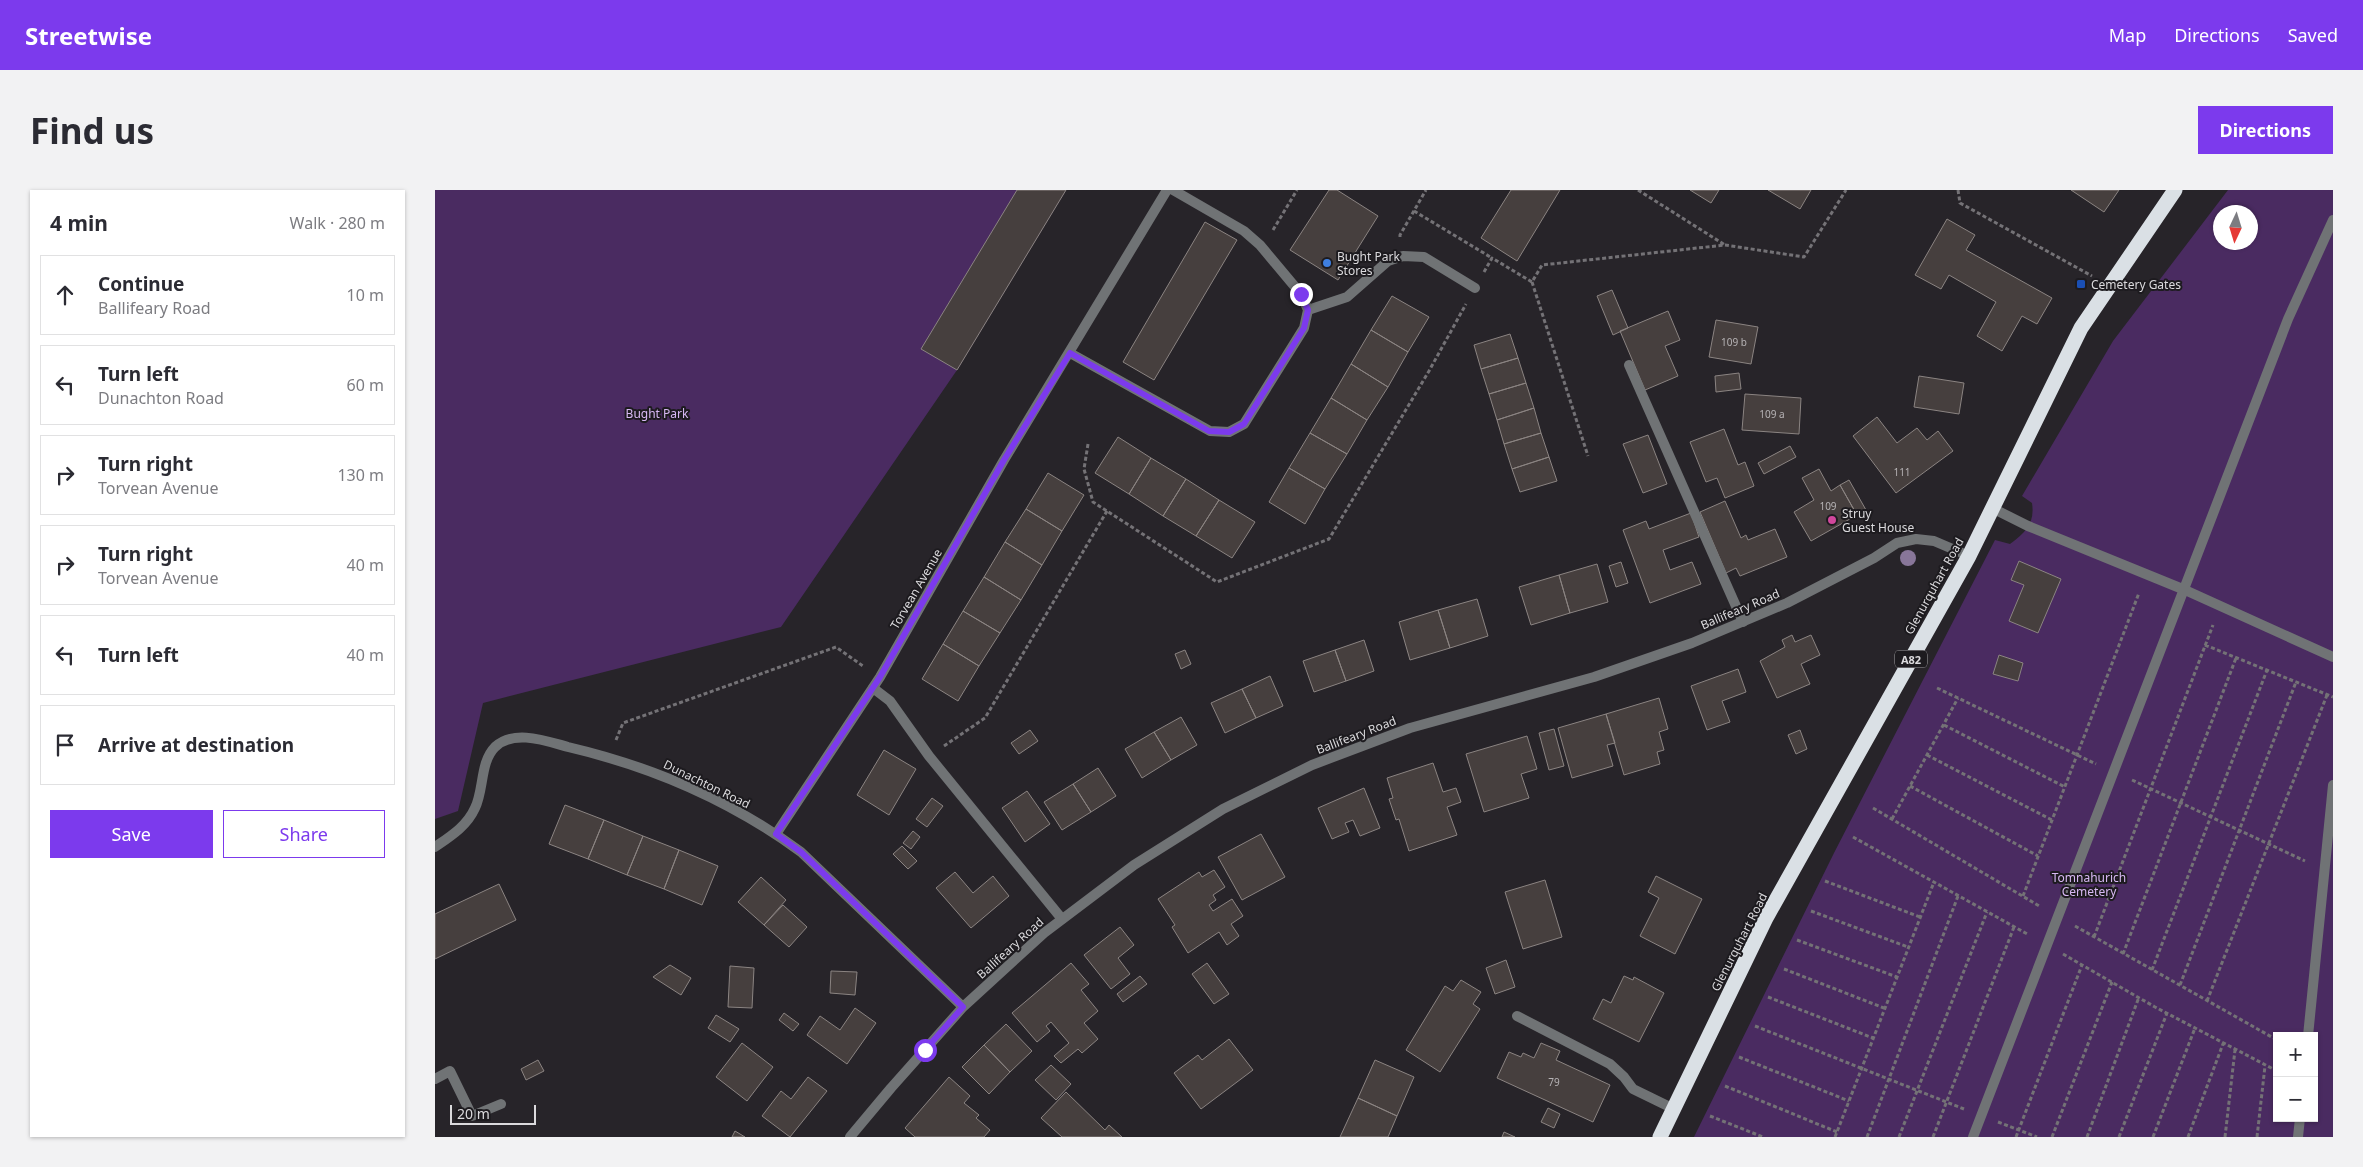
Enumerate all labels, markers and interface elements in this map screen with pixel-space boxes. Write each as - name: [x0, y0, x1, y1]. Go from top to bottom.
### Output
- text: Streetwise: [25, 19, 152, 52]
- text: Map: [2109, 23, 2146, 47]
- text: Directions: [2174, 23, 2260, 47]
- text: Saved: [2288, 23, 2338, 47]
- button: Directions: [2198, 106, 2333, 154]
- text: Find us: [30, 107, 154, 154]
- north arrow: [2213, 205, 2258, 250]
- text: 4 min: [50, 209, 108, 237]
- text: Walk · 280 m: [290, 212, 385, 234]
- place label: Bught Park Stores: [1337, 248, 1400, 279]
- marker: Bught Park Stores: [1321, 257, 1333, 269]
- text: Continue: [98, 271, 184, 297]
- place label: Cemetery Gates: [2091, 276, 2181, 293]
- marker: Cemetery Gates: [2075, 278, 2087, 290]
- icon: ahead: [51, 281, 79, 309]
- route end: [1290, 283, 1313, 306]
- text: 10 m: [347, 284, 384, 306]
- text: Ballifeary Road: [98, 297, 211, 319]
- house number: 109 b: [1721, 335, 1747, 349]
- text: Turn left: [98, 361, 179, 387]
- icon: left: [51, 371, 79, 399]
- text: 60 m: [347, 374, 384, 396]
- text: Dunachton Road: [98, 387, 224, 409]
- park label: Bught Park: [626, 405, 689, 422]
- house number: 109 a: [1759, 407, 1785, 421]
- text: Turn right: [98, 451, 193, 477]
- icon: right: [51, 461, 79, 489]
- text: 130 m: [337, 464, 384, 486]
- house number: 111: [1893, 465, 1911, 479]
- text: Torvean Avenue: [98, 477, 218, 499]
- house number: 109: [1819, 499, 1837, 513]
- place label: Struy Guest House: [1842, 505, 1914, 536]
- marker: Struy Guest House: [1826, 514, 1838, 526]
- street label: Glenurquhart Road: [1900, 534, 1968, 638]
- text: Turn right: [98, 541, 193, 567]
- street label: Torvean Avenue: [886, 545, 946, 632]
- icon: right: [51, 551, 79, 579]
- text: 40 m: [347, 554, 384, 576]
- text: Torvean Avenue: [98, 567, 218, 589]
- street label: Ballifeary Road: [1698, 585, 1782, 633]
- icon: left: [51, 641, 79, 669]
- text: Turn left: [98, 642, 179, 668]
- text: 40 m: [347, 644, 384, 666]
- road number: A82: [1895, 650, 1927, 668]
- street label: Ballifeary Road: [1314, 712, 1398, 758]
- icon: arrive: [51, 731, 79, 759]
- text: Arrive at destination: [98, 732, 294, 758]
- street label: Dunachton Road: [661, 756, 753, 812]
- button: Save: [50, 810, 213, 858]
- button: Share: [223, 810, 385, 858]
- park label: Tomnahurich Cemetery: [2052, 869, 2126, 900]
- street label: Glenurquhart Road: [1707, 890, 1771, 994]
- street label: Ballifeary Road: [973, 913, 1047, 983]
- map controls: [2273, 1032, 2318, 1122]
- button: +: [2273, 1032, 2318, 1077]
- route start: [914, 1039, 937, 1062]
- house number: 79: [1548, 1075, 1560, 1089]
- button: −: [2273, 1077, 2318, 1122]
- scale bar: [450, 1102, 536, 1125]
- text: 20 m: [457, 1104, 490, 1123]

